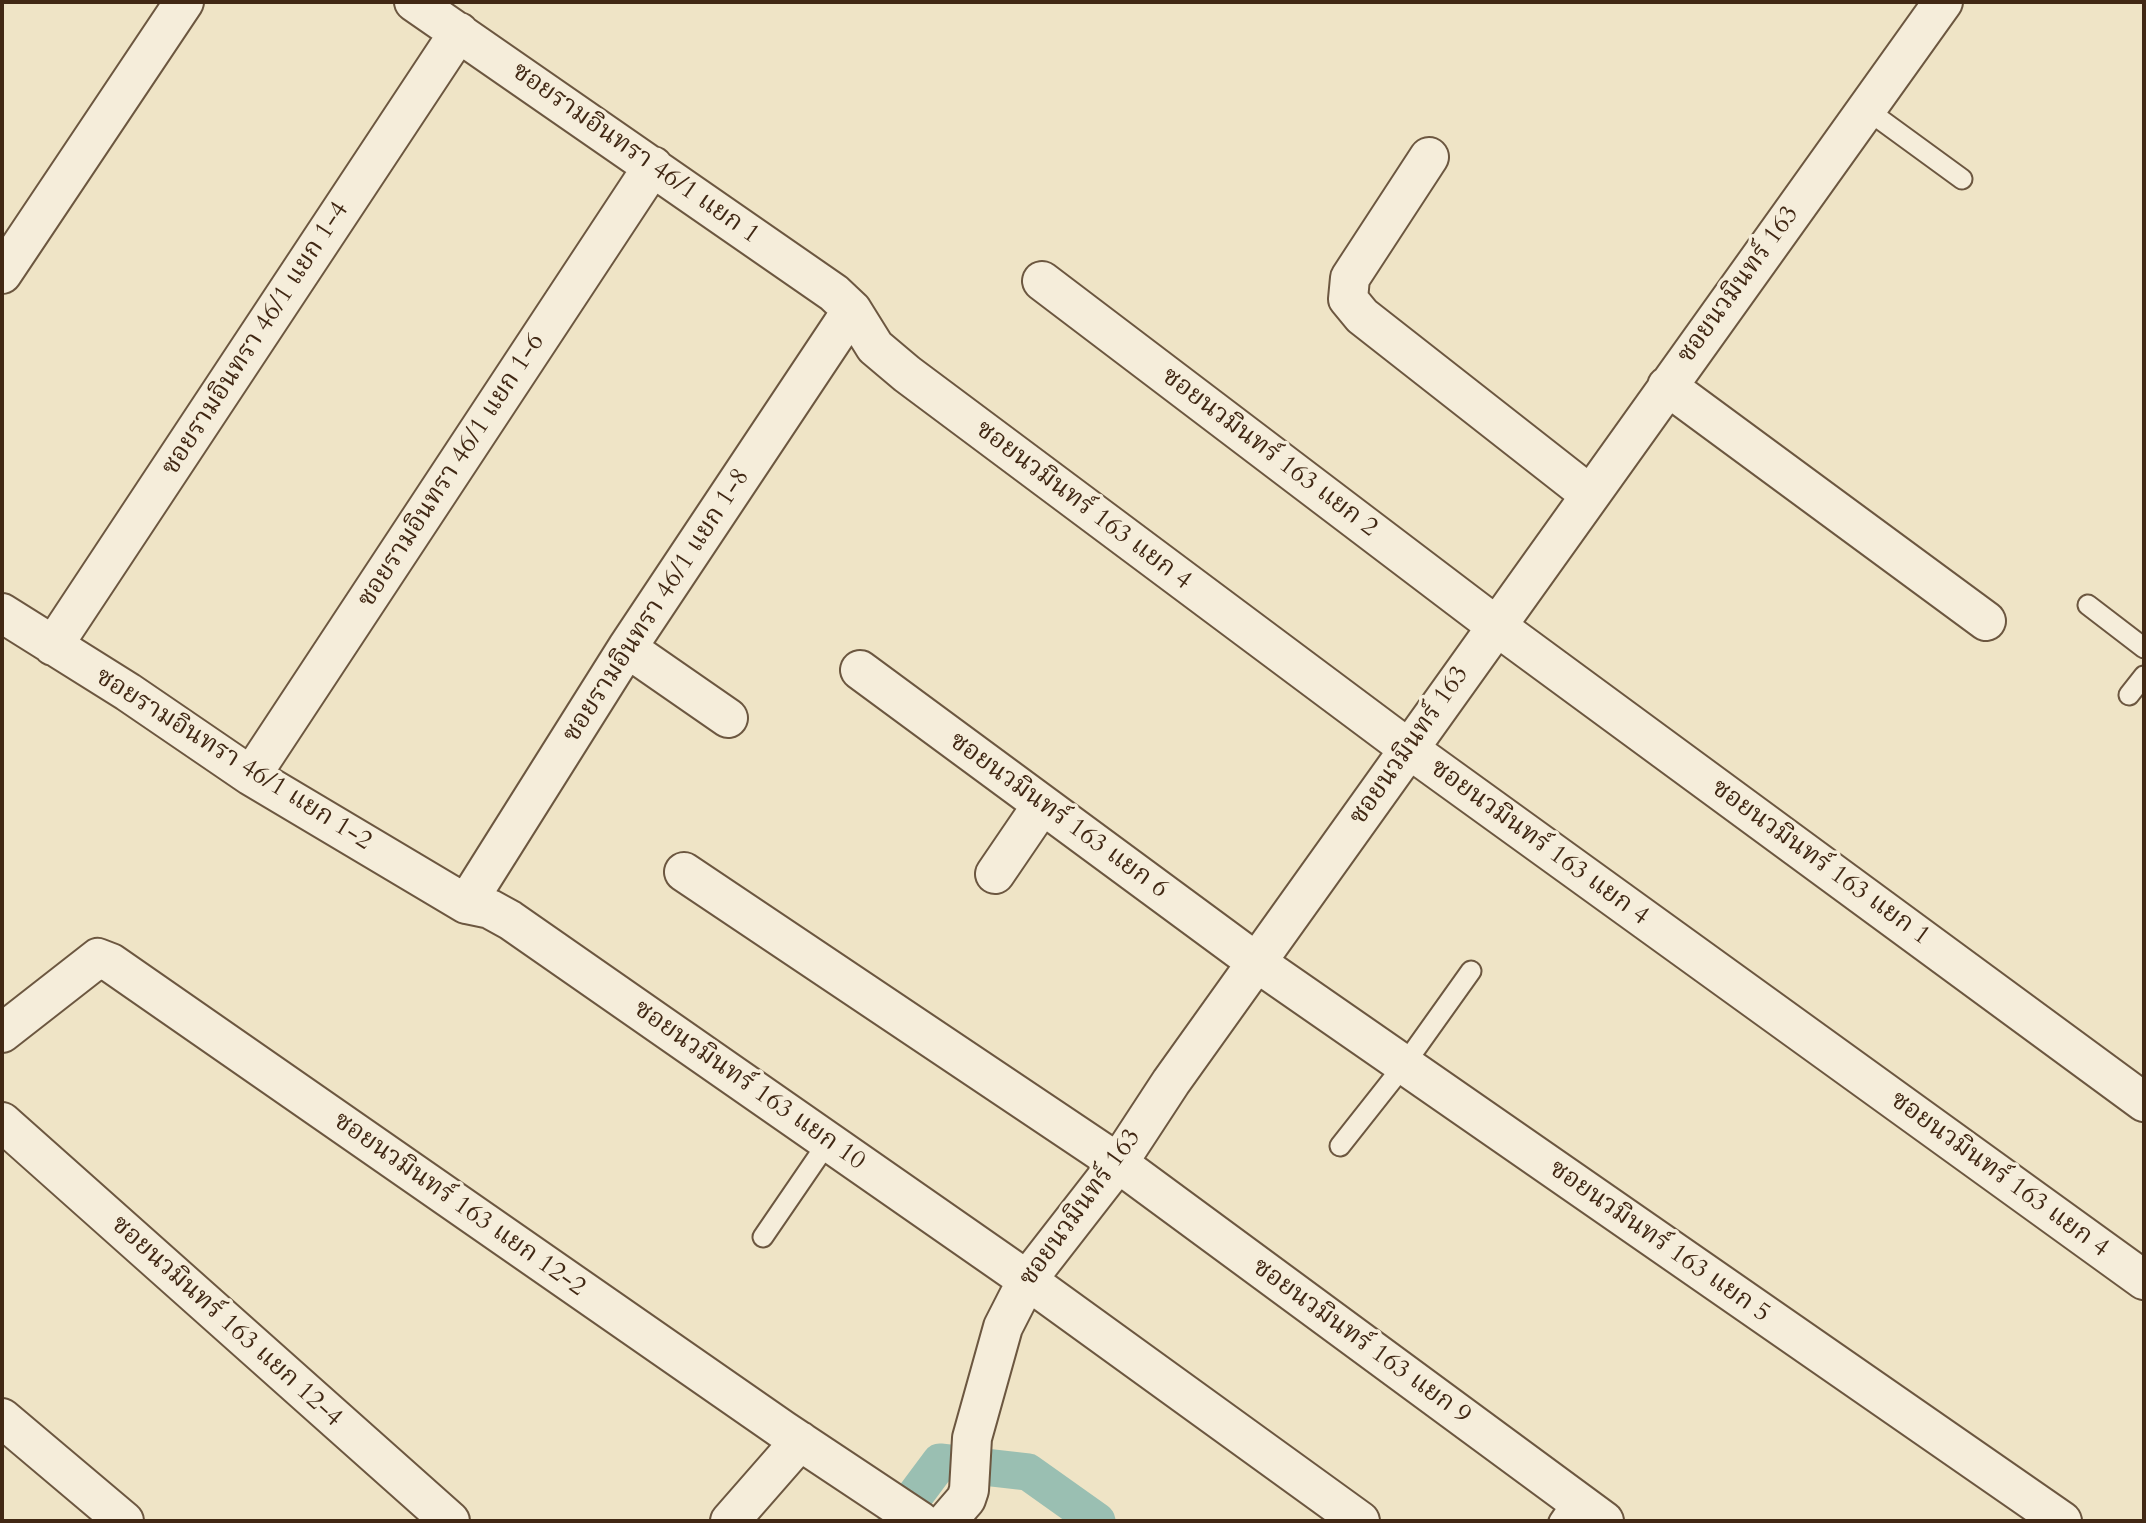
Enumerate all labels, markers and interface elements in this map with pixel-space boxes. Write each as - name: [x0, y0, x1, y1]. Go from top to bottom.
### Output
- street label: ซอยรามอินทรา 46/1 แยก 1: [505, 57, 765, 251]
- street label: ซอยรามอินทรา 46/1 แยก 1-4: [156, 196, 356, 482]
- street label: ซอยนวมินทร์ 163: [1671, 200, 1807, 370]
- street label: ซอยรามอินทรา 46/1 แยก 1-6: [352, 328, 552, 614]
- street label: ซอยนวมินทร์ 163 แยก 2: [1155, 362, 1383, 544]
- street label: ซอยนวมินทร์ 163 แยก 4: [969, 415, 1197, 597]
- street label: ซอยรามอินทรา 46/1 แยก 1-8: [557, 463, 757, 749]
- street label: ซอยนวมินทร์ 163: [1344, 660, 1476, 832]
- street label: ซอยรามอินทรา 46/1 แยก 1-2: [89, 662, 377, 858]
- street label: ซอยนวมินทร์ 163 แยก 6: [943, 726, 1173, 906]
- street label: ซอยนวมินทร์ 163 แยก 4: [1424, 753, 1654, 933]
- street label: ซอยนวมินทร์ 163 แยก 1: [1705, 773, 1935, 953]
- street label: ซอยนวมินทร์ 163 แยก 10: [627, 994, 871, 1178]
- street label: ซอยนวมินทร์ 163 แยก 4: [1884, 1085, 2114, 1265]
- street label: ซอยนวมินทร์ 163 แยก 12-2: [327, 1106, 591, 1304]
- street label: ซอยนวมินทร์ 163: [1013, 1123, 1149, 1293]
- street label: ซอยนวมินทร์ 163 แยก 5: [1543, 1154, 1775, 1330]
- street label: ซอยนวมินทร์ 163 แยก 12-4: [104, 1210, 348, 1434]
- street label: ซอยนวมินทร์ 163 แยก 9: [1246, 1252, 1476, 1432]

